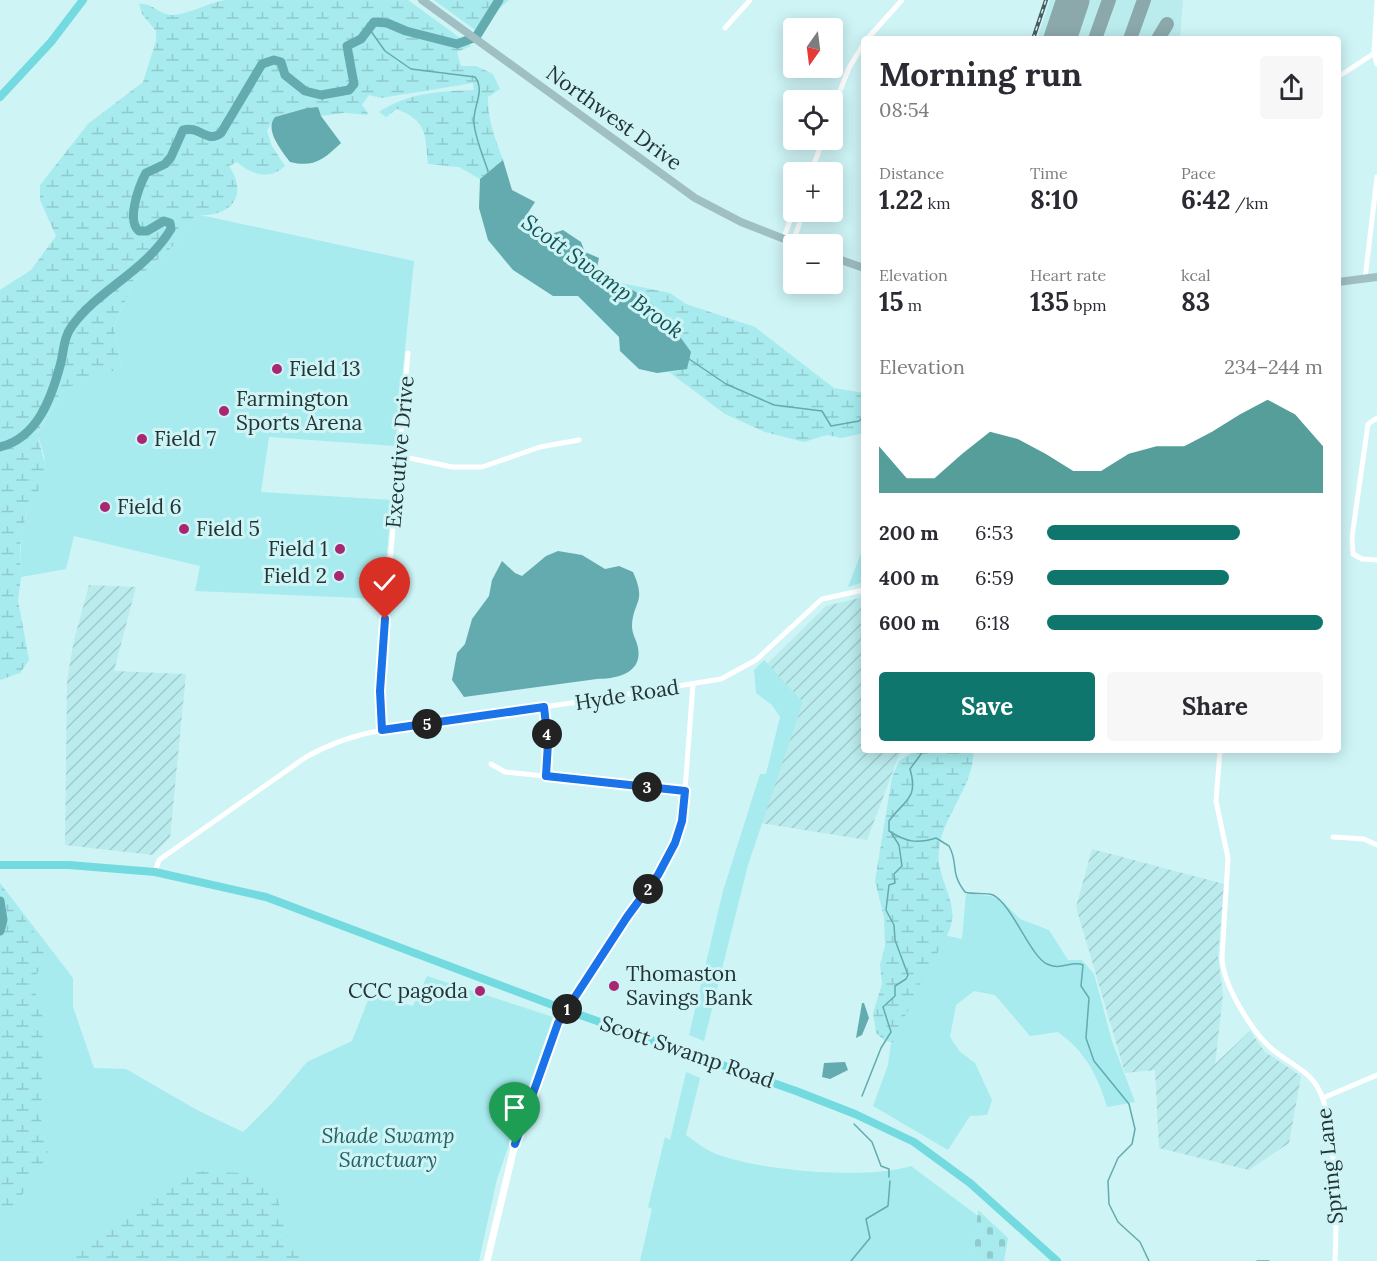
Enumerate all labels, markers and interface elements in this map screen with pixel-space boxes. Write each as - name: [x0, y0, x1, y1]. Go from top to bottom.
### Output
- north arrow: [783, 18, 843, 78]
- map controls: [783, 18, 843, 294]
- text: Morning run: [879, 53, 1082, 95]
- button: share: [1260, 56, 1323, 119]
- street label: Northwest Drive: [541, 59, 688, 176]
- button: locate: [783, 90, 843, 150]
- text: 08:54: [879, 97, 929, 122]
- button: +: [783, 162, 843, 222]
- text: Distance: [879, 163, 944, 183]
- text: Time: [1030, 163, 1068, 183]
- text: Pace: [1181, 163, 1216, 183]
- text: 1.22: [879, 183, 923, 216]
- text: 8:10: [1030, 183, 1078, 216]
- text: 6:42: [1181, 183, 1231, 216]
- text: km: [923, 193, 950, 213]
- text: /km: [1231, 193, 1269, 213]
- water label: Scott Swamp Brook: [516, 208, 690, 344]
- button: −: [783, 234, 843, 294]
- text: Elevation: [879, 265, 948, 285]
- text: Heart rate: [1030, 265, 1106, 285]
- text: kcal: [1181, 265, 1211, 285]
- text: 15: [879, 285, 904, 318]
- text: 135: [1030, 285, 1069, 318]
- text: 83: [1181, 285, 1210, 318]
- text: m: [904, 295, 922, 315]
- text: bpm: [1069, 295, 1107, 315]
- text: Elevation: [879, 354, 965, 379]
- text: 234–244 m: [1224, 354, 1323, 379]
- place label: Field 13: [289, 355, 361, 382]
- marker: Field 13: [270, 362, 284, 376]
- street label: Executive Drive: [379, 375, 420, 529]
- place label: Farmington Sports Arena: [236, 385, 362, 436]
- marker: Farmington Sports Arena: [217, 404, 231, 418]
- place label: Field 7: [154, 425, 216, 452]
- marker: Field 7: [135, 432, 149, 446]
- place label: Field 6: [117, 493, 182, 520]
- marker: Field 6: [98, 500, 112, 514]
- place label: Field 5: [196, 515, 260, 542]
- text: 200 m: [879, 520, 939, 545]
- text: 6:53: [975, 520, 1014, 545]
- marker: Field 5: [177, 522, 191, 536]
- place label: Field 1: [268, 535, 328, 562]
- marker: Field 1: [333, 542, 347, 556]
- pin: [359, 557, 410, 619]
- place label: Field 2: [263, 562, 327, 589]
- text: 400 m: [879, 565, 939, 590]
- text: 6:59: [975, 565, 1014, 590]
- icon: check: [368, 566, 401, 599]
- marker: Field 2: [332, 569, 346, 583]
- text: 600 m: [879, 610, 940, 635]
- text: 6:18: [975, 610, 1010, 635]
- button: Save: [879, 672, 1095, 741]
- button: Share: [1107, 672, 1323, 741]
- street label: Hyde Road: [573, 673, 681, 716]
- pin: 5: [412, 709, 442, 739]
- text: 5: [423, 714, 431, 734]
- pin: 4: [532, 719, 562, 749]
- text: 4: [543, 724, 551, 744]
- pin: 3: [632, 772, 662, 802]
- text: 3: [643, 777, 651, 797]
- pin: 2: [633, 874, 663, 904]
- text: 2: [644, 879, 652, 899]
- place label: Thomaston Savings Bank: [626, 960, 753, 1011]
- place label: CCC pagoda: [348, 977, 468, 1004]
- marker: Thomaston Savings Bank: [607, 979, 621, 993]
- marker: CCC pagoda: [473, 984, 487, 998]
- pin: 1: [552, 994, 582, 1024]
- text: 1: [564, 999, 570, 1019]
- street label: Scott Swamp Road: [597, 1009, 778, 1094]
- pin: [489, 1082, 540, 1144]
- icon: arrive: [498, 1091, 531, 1124]
- street label: Spring Lane: [1310, 1107, 1349, 1226]
- park label: Shade Swamp Sanctuary: [321, 1122, 455, 1173]

